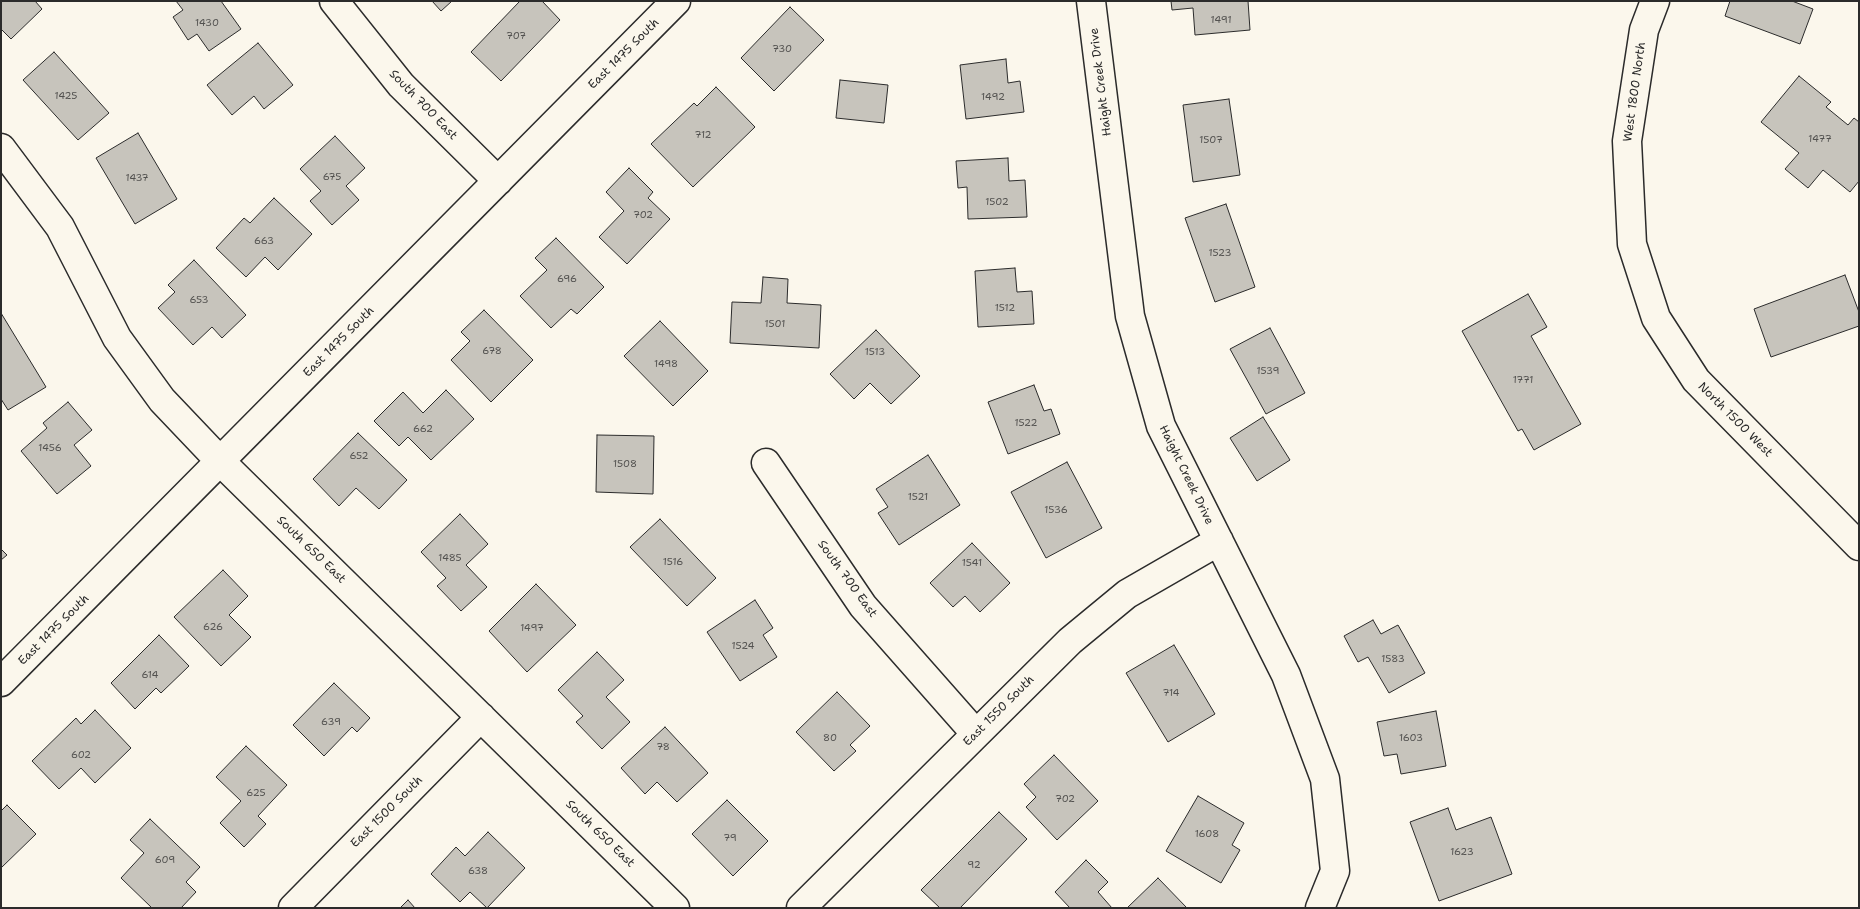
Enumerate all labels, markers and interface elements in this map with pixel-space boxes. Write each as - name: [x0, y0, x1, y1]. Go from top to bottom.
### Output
- house number: 1491: [1210, 14, 1232, 26]
- street label: East 1475 South: [586, 16, 662, 92]
- house number: 1430: [195, 17, 219, 29]
- street label: Haight Creek Drive: [1087, 27, 1115, 137]
- house number: 707: [506, 30, 526, 42]
- street label: West 1800 North: [1621, 41, 1649, 143]
- house number: 730: [772, 43, 792, 55]
- street label: South 700 East: [386, 67, 460, 143]
- house number: 1425: [55, 90, 77, 102]
- house number: 1492: [981, 91, 1005, 103]
- house number: 712: [694, 129, 712, 141]
- house number: 1477: [1808, 133, 1832, 145]
- house number: 1507: [1199, 134, 1223, 146]
- house number: 675: [323, 171, 341, 183]
- house number: 1437: [125, 172, 149, 184]
- house number: 1502: [985, 196, 1009, 208]
- house number: 702: [633, 209, 653, 221]
- house number: 663: [254, 235, 274, 247]
- house number: 1523: [1208, 247, 1232, 259]
- house number: 696: [557, 273, 577, 285]
- house number: 653: [189, 294, 209, 306]
- house number: 1512: [995, 302, 1015, 314]
- street label: East 1475 South: [301, 304, 377, 380]
- house number: 1501: [765, 318, 785, 330]
- house number: 678: [482, 345, 502, 357]
- house number: 1513: [865, 346, 885, 358]
- house number: 1498: [654, 358, 678, 370]
- house number: 1539: [1256, 365, 1280, 377]
- house number: 1771: [1513, 374, 1533, 386]
- street label: North 1500 West: [1695, 380, 1775, 460]
- house number: 1522: [1014, 417, 1038, 429]
- house number: 662: [413, 423, 433, 435]
- street label: Haight Creek Drive: [1156, 423, 1216, 527]
- house number: 1456: [38, 442, 62, 454]
- house number: 652: [349, 450, 369, 462]
- house number: 1508: [613, 458, 637, 470]
- house number: 1521: [908, 491, 928, 503]
- house number: 1536: [1044, 504, 1068, 516]
- street label: South 650 East: [273, 513, 349, 587]
- street label: South 700 East: [814, 538, 880, 620]
- house number: 1485: [438, 552, 462, 564]
- house number: 1516: [663, 556, 683, 568]
- house number: 1541: [962, 557, 982, 569]
- street label: East 1475 South: [16, 592, 92, 668]
- house number: 626: [203, 621, 223, 633]
- house number: 1497: [520, 622, 544, 634]
- house number: 1524: [732, 640, 754, 652]
- house number: 1583: [1381, 653, 1405, 665]
- house number: 614: [142, 669, 158, 681]
- street label: East 1550 South: [961, 673, 1037, 749]
- house number: 714: [1162, 687, 1180, 699]
- house number: 639: [321, 716, 341, 728]
- house number: 80: [823, 732, 837, 744]
- house number: 1603: [1399, 732, 1423, 744]
- house number: 78: [656, 741, 670, 753]
- house number: 602: [71, 749, 91, 761]
- street label: East 1500 South: [348, 773, 426, 851]
- house number: 625: [246, 787, 266, 799]
- house number: 702: [1055, 793, 1075, 805]
- street label: South 650 East: [562, 797, 638, 871]
- house number: 1608: [1195, 828, 1219, 840]
- house number: 79: [723, 832, 737, 844]
- house number: 1623: [1450, 846, 1474, 858]
- house number: 609: [155, 854, 175, 866]
- house number: 92: [967, 859, 981, 871]
- house number: 638: [468, 865, 488, 877]

